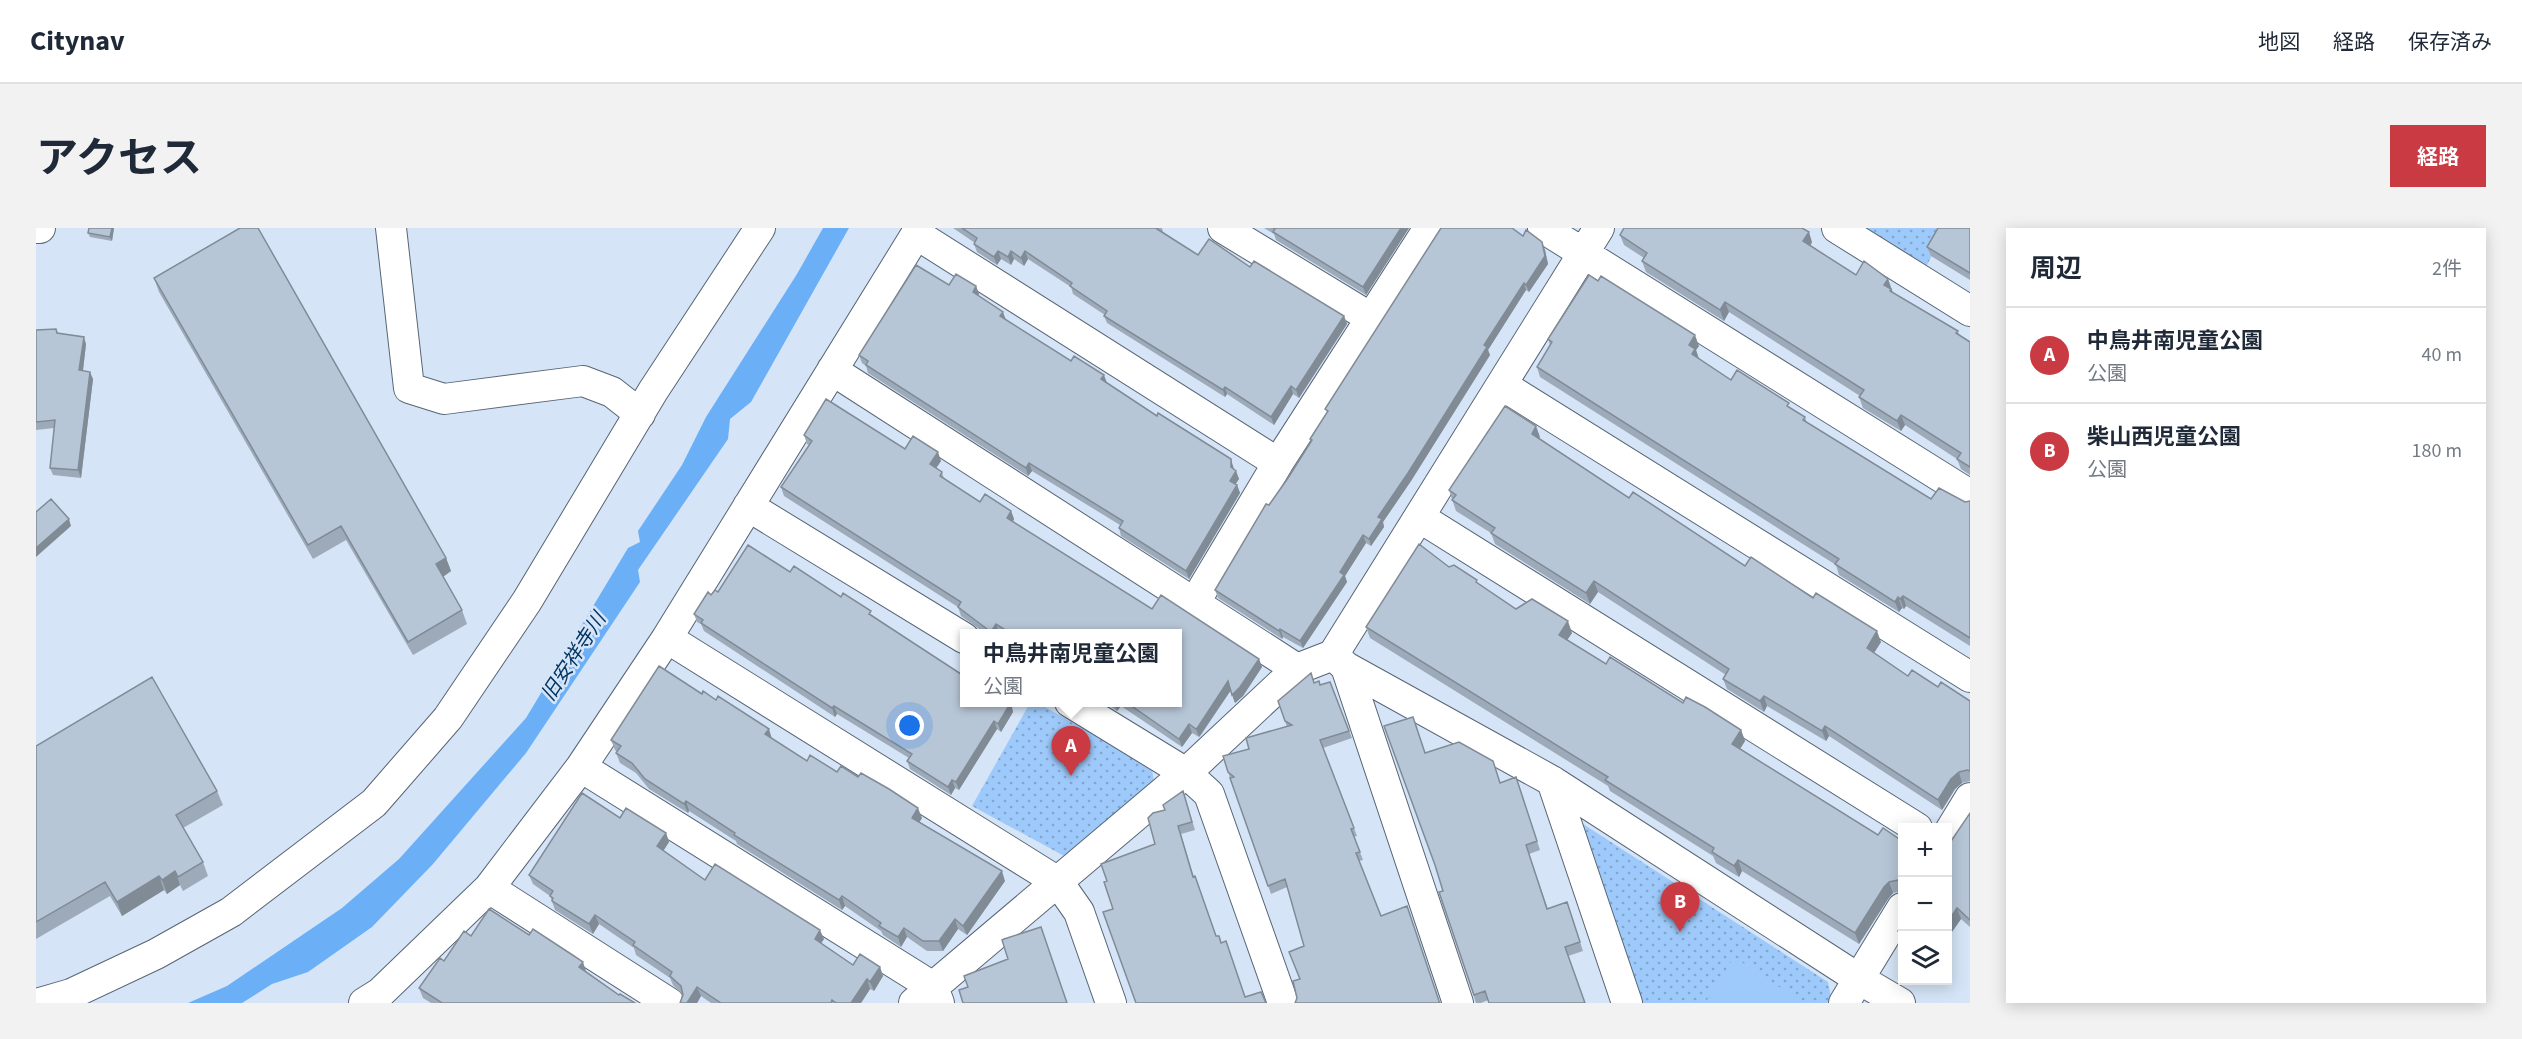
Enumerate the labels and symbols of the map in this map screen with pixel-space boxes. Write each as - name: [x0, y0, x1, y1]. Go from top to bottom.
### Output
- water label: 旧安祥寺川: [535, 606, 614, 707]
- your location: [895, 711, 924, 740]
- pin: A: [1052, 726, 1090, 776]
- pin: B: [1660, 882, 1700, 932]

